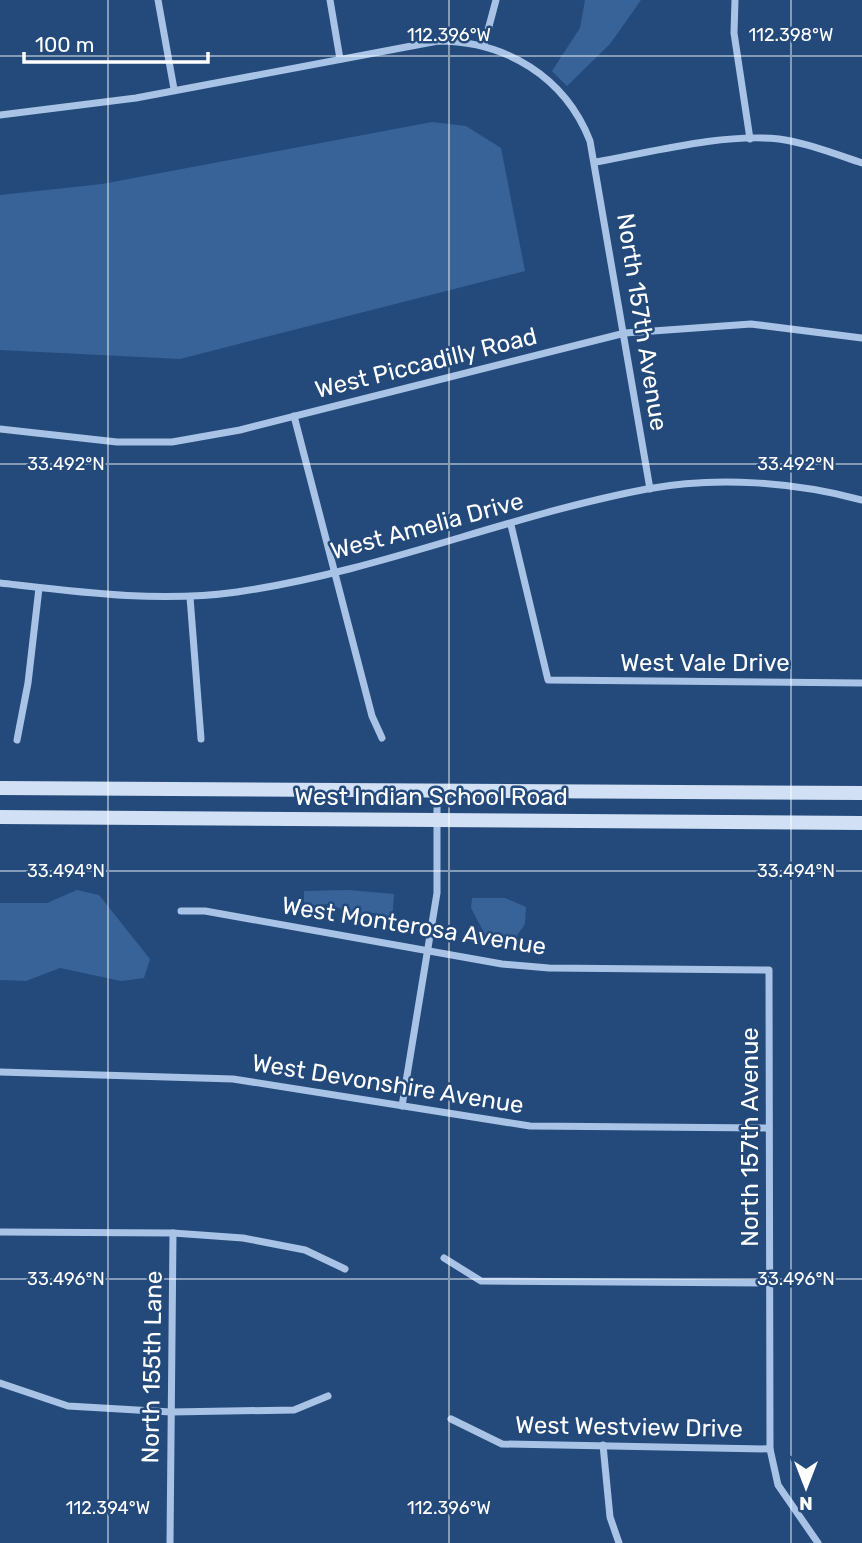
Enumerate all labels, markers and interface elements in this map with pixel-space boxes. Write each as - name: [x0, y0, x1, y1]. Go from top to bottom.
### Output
- scale bar: [24, 21, 208, 65]
- text: 112.396°W: [407, 24, 491, 46]
- text: 112.398°W: [749, 24, 833, 46]
- text: 100 m: [35, 32, 94, 57]
- street label: North 157th Avenue: [611, 211, 673, 433]
- street label: West Piccadilly Road: [312, 322, 540, 404]
- text: 33.492°N: [27, 453, 105, 475]
- text: 33.492°N: [757, 453, 835, 475]
- street label: West Amelia Drive: [328, 487, 526, 565]
- street label: West Vale Drive: [620, 649, 790, 677]
- street label: West Indian School Road: [294, 783, 568, 811]
- text: 33.494°N: [27, 860, 105, 882]
- text: 33.494°N: [757, 860, 835, 882]
- street label: West Monterosa Avenue: [280, 891, 548, 961]
- street label: North 157th Avenue: [736, 1027, 764, 1247]
- street label: West Devonshire Avenue: [250, 1049, 526, 1119]
- text: 33.496°N: [27, 1268, 105, 1290]
- text: 33.496°N: [757, 1268, 835, 1290]
- street label: North 155th Lane: [136, 1270, 168, 1464]
- street label: West Westview Drive: [515, 1411, 743, 1443]
- north arrow: [771, 1452, 841, 1522]
- text: N: [799, 1492, 813, 1515]
- text: 112.394°W: [66, 1497, 150, 1519]
- text: 112.396°W: [407, 1497, 491, 1519]

